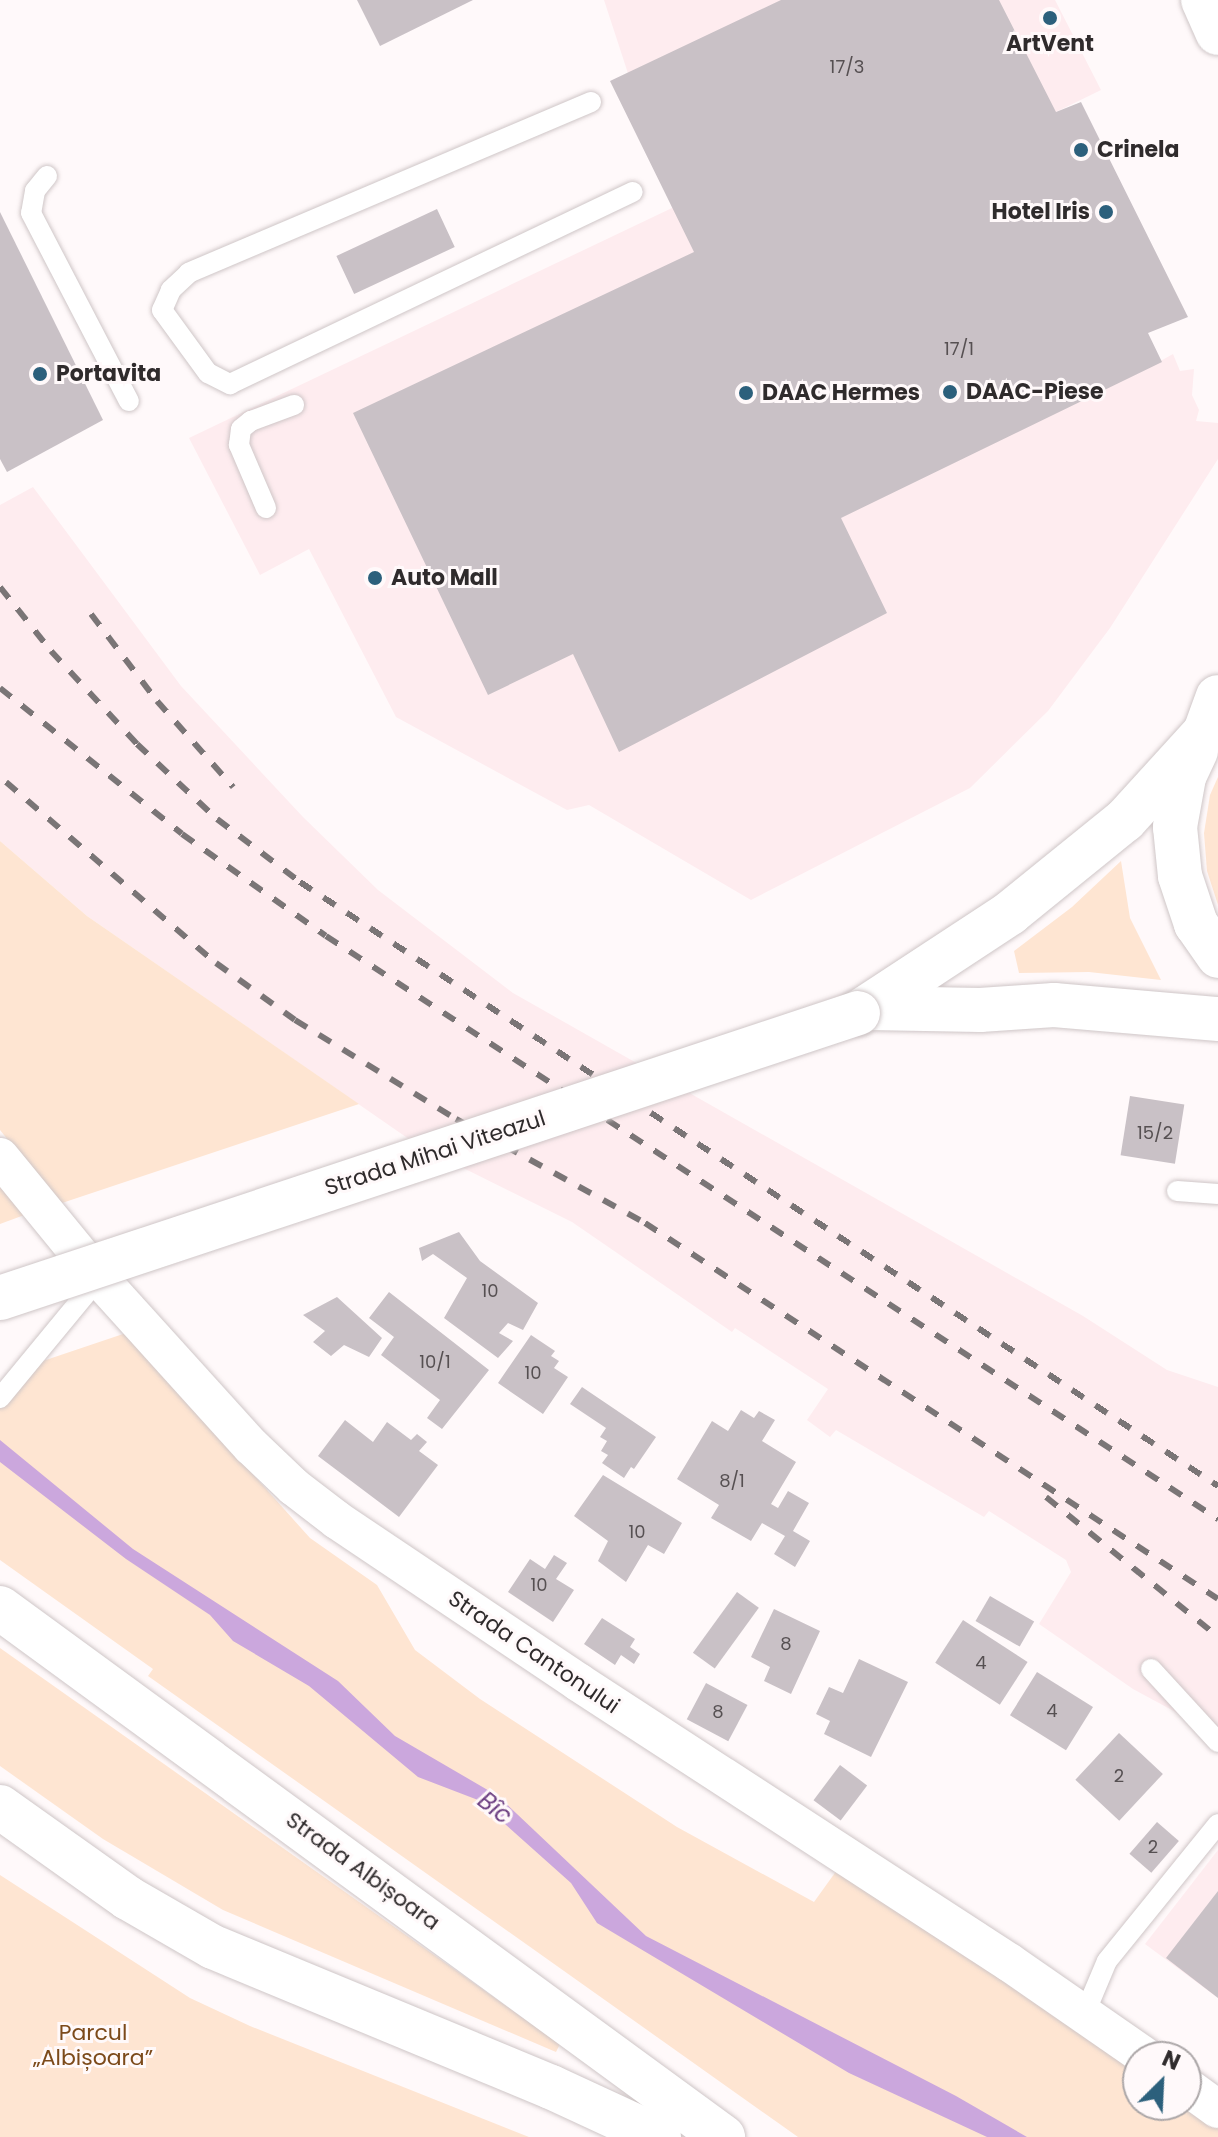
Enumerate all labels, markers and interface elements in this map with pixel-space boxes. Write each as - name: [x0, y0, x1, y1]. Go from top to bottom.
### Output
- marker: ArtVent: [1041, 9, 1059, 27]
- place label: ArtVent: [1006, 31, 1094, 57]
- house number: 17/3: [830, 56, 864, 78]
- place label: Crinela: [1097, 137, 1179, 163]
- marker: Crinela: [1072, 141, 1090, 159]
- place label: Hotel Iris: [992, 199, 1090, 225]
- marker: Hotel Iris: [1097, 203, 1115, 221]
- house number: 17/1: [944, 338, 974, 360]
- place label: Portavita: [56, 361, 161, 387]
- marker: Portavita: [31, 365, 49, 383]
- place label: DAAC-Piese: [966, 379, 1104, 405]
- place label: DAAC Hermes: [762, 380, 920, 406]
- marker: DAAC-Piese: [941, 383, 959, 401]
- marker: DAAC Hermes: [737, 384, 755, 402]
- place label: Auto Mall: [391, 565, 498, 591]
- marker: Auto Mall: [366, 569, 384, 587]
- street label: Strada Mihai Viteazul: [321, 1105, 549, 1201]
- house number: 15/2: [1137, 1122, 1173, 1144]
- house number: 10: [481, 1280, 499, 1302]
- house number: 10/1: [419, 1351, 451, 1373]
- house number: 10: [524, 1362, 542, 1384]
- house number: 8/1: [719, 1470, 745, 1492]
- house number: 10: [628, 1521, 646, 1543]
- house number: 10: [530, 1574, 548, 1596]
- street label: Strada Cantonului: [443, 1585, 625, 1719]
- house number: 8: [780, 1633, 792, 1655]
- house number: 4: [975, 1652, 987, 1674]
- house number: 4: [1046, 1700, 1058, 1722]
- house number: 8: [712, 1701, 724, 1723]
- house number: 2: [1114, 1765, 1124, 1787]
- water label: Bîc: [472, 1786, 518, 1830]
- street label: Strada Albișoara: [281, 1806, 445, 1936]
- house number: 2: [1148, 1836, 1158, 1858]
- park label: Parcul „Albișoara”: [33, 2019, 153, 2070]
- north arrow: [1122, 2041, 1202, 2121]
- text: N: [1157, 2043, 1185, 2078]

